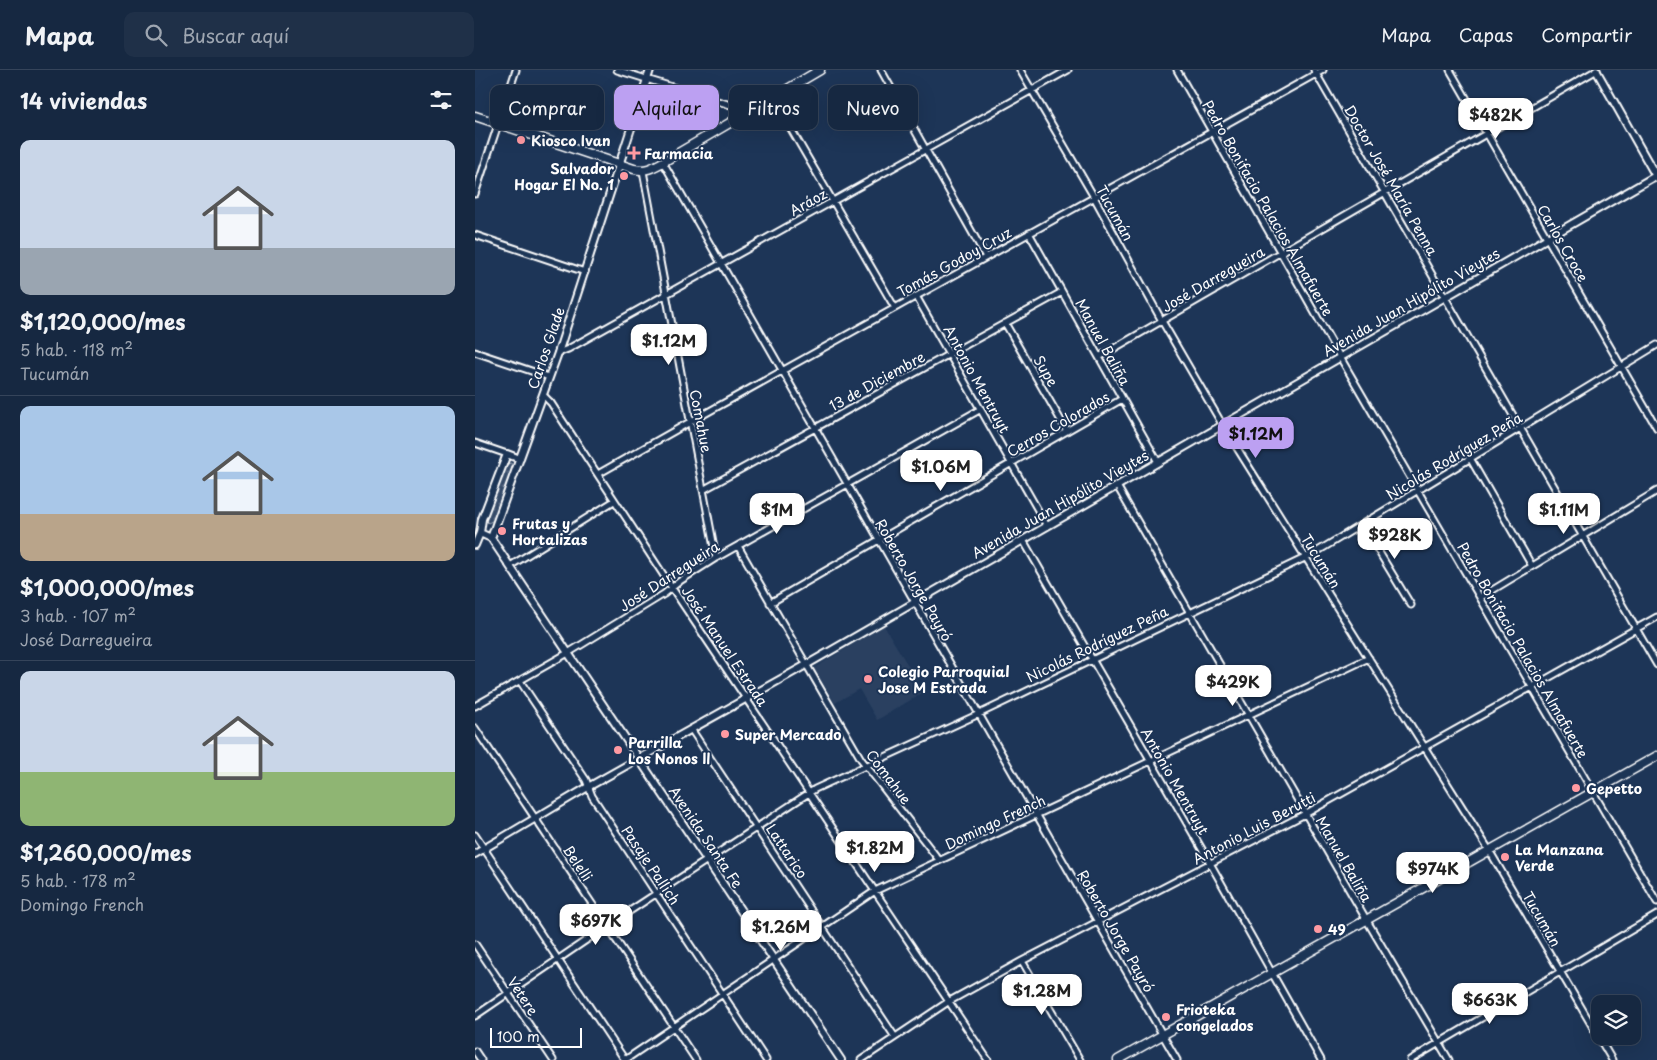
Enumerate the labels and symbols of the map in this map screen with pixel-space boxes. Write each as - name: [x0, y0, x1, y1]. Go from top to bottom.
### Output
- street label: Pedro Bonifacio Palacios Almafuerte: [1197, 96, 1339, 320]
- pin: $482K: [1461, 98, 1531, 140]
- street label: Doctor José María Penna: [1339, 101, 1443, 260]
- place label: Kiosco Ivan: [531, 130, 611, 151]
- marker: Kiosco Ivan: [515, 134, 527, 146]
- place label: Farmacia: [644, 143, 714, 164]
- marker: Farmacia: [628, 147, 640, 159]
- place label: Salvador Hogar El No. 1: [514, 158, 615, 195]
- marker: Salvador Hogar El No. 1: [618, 170, 630, 182]
- street label: Tucumán: [1091, 181, 1139, 245]
- street label: Aráoz: [786, 183, 830, 221]
- street label: Carlos Croce: [1532, 200, 1594, 286]
- street label: Tomás Godoy Cruz: [893, 222, 1015, 302]
- street label: José Darregueira: [1158, 241, 1269, 317]
- street label: Avenida Juan Hipólito Vieytes: [1319, 243, 1503, 361]
- street label: Manuel Baliña: [1070, 295, 1136, 389]
- street label: Carlos Glade: [522, 304, 570, 392]
- street label: Antonio Mentruyt: [939, 321, 1015, 437]
- pin: $1.12M: [628, 324, 710, 366]
- street label: 13 de Diciembre: [825, 346, 929, 416]
- street label: Supe: [1029, 352, 1063, 391]
- street label: Cerros Colorados: [1003, 386, 1113, 462]
- street label: Comahue: [685, 388, 717, 455]
- street label: Nicolás Rodríguez Peña: [1382, 407, 1526, 505]
- pin: $1.12M: [1215, 416, 1297, 459]
- street label: Avenida Juan Hipólito Vieytes: [968, 445, 1152, 563]
- pin: $1.06M: [900, 450, 982, 492]
- pin: $1M: [753, 492, 801, 535]
- pin: $1.11M: [1523, 492, 1605, 535]
- place label: Frutas y Hortalizas: [512, 513, 588, 550]
- street label: Roberto Jorge Payró: [870, 515, 958, 645]
- pin: $928K: [1360, 518, 1430, 560]
- marker: Frutas y Hortalizas: [496, 525, 508, 537]
- street label: Tucumán: [1296, 530, 1346, 592]
- street label: José Darregueira: [615, 536, 723, 616]
- street label: Pedro Bonifacio Palacios Almafuerte: [1452, 538, 1594, 762]
- street label: José Manuel Estrada: [677, 582, 773, 711]
- street label: Nicolás Rodríguez Peña: [1023, 600, 1172, 688]
- place label: Colegio Parroquial Jose M Estrada: [878, 661, 1010, 698]
- pin: $429K: [1198, 664, 1268, 707]
- marker: Colegio Parroquial Jose M Estrada: [862, 673, 874, 685]
- place label: Super Mercado: [735, 724, 841, 745]
- street label: Antonio Mentruyt: [1136, 724, 1214, 839]
- marker: Super Mercado: [719, 728, 731, 740]
- place label: Parrilla Los Nonos ll: [628, 732, 710, 769]
- marker: Parrilla Los Nonos ll: [612, 744, 624, 756]
- street label: Comahue: [861, 745, 917, 809]
- place label: Gepetto: [1586, 778, 1642, 799]
- street label: Avenida Santa Fe: [664, 782, 748, 892]
- marker: Gepetto: [1570, 782, 1582, 794]
- street label: Antonio Luis Berutti: [1189, 787, 1319, 869]
- street label: Domingo French: [941, 790, 1049, 854]
- street label: Manuel Baliña: [1311, 812, 1377, 906]
- street label: Lattarico: [761, 820, 813, 883]
- street label: Pasaje Pallich: [617, 821, 685, 909]
- pin: $1.82M: [834, 830, 916, 873]
- place label: La Manzana Verde: [1515, 839, 1604, 876]
- street label: Belelli: [558, 841, 598, 885]
- marker: La Manzana Verde: [1499, 851, 1511, 863]
- pin: $974K: [1398, 852, 1468, 894]
- street label: Roberto Jorge Payró: [1072, 866, 1160, 996]
- street label: Tucumán: [1518, 887, 1566, 951]
- pin: $697K: [561, 904, 631, 946]
- pin: $1.26M: [740, 910, 822, 952]
- place label: 49: [1328, 919, 1346, 940]
- marker: 49: [1312, 923, 1324, 935]
- street label: Vetere: [502, 972, 544, 1020]
- pin: $1.28M: [1001, 974, 1083, 1016]
- pin: $663K: [1455, 982, 1525, 1025]
- place label: Frioteka congelados: [1176, 999, 1254, 1036]
- marker: Frioteka congelados: [1160, 1011, 1172, 1023]
- scale bar: [490, 1025, 583, 1048]

